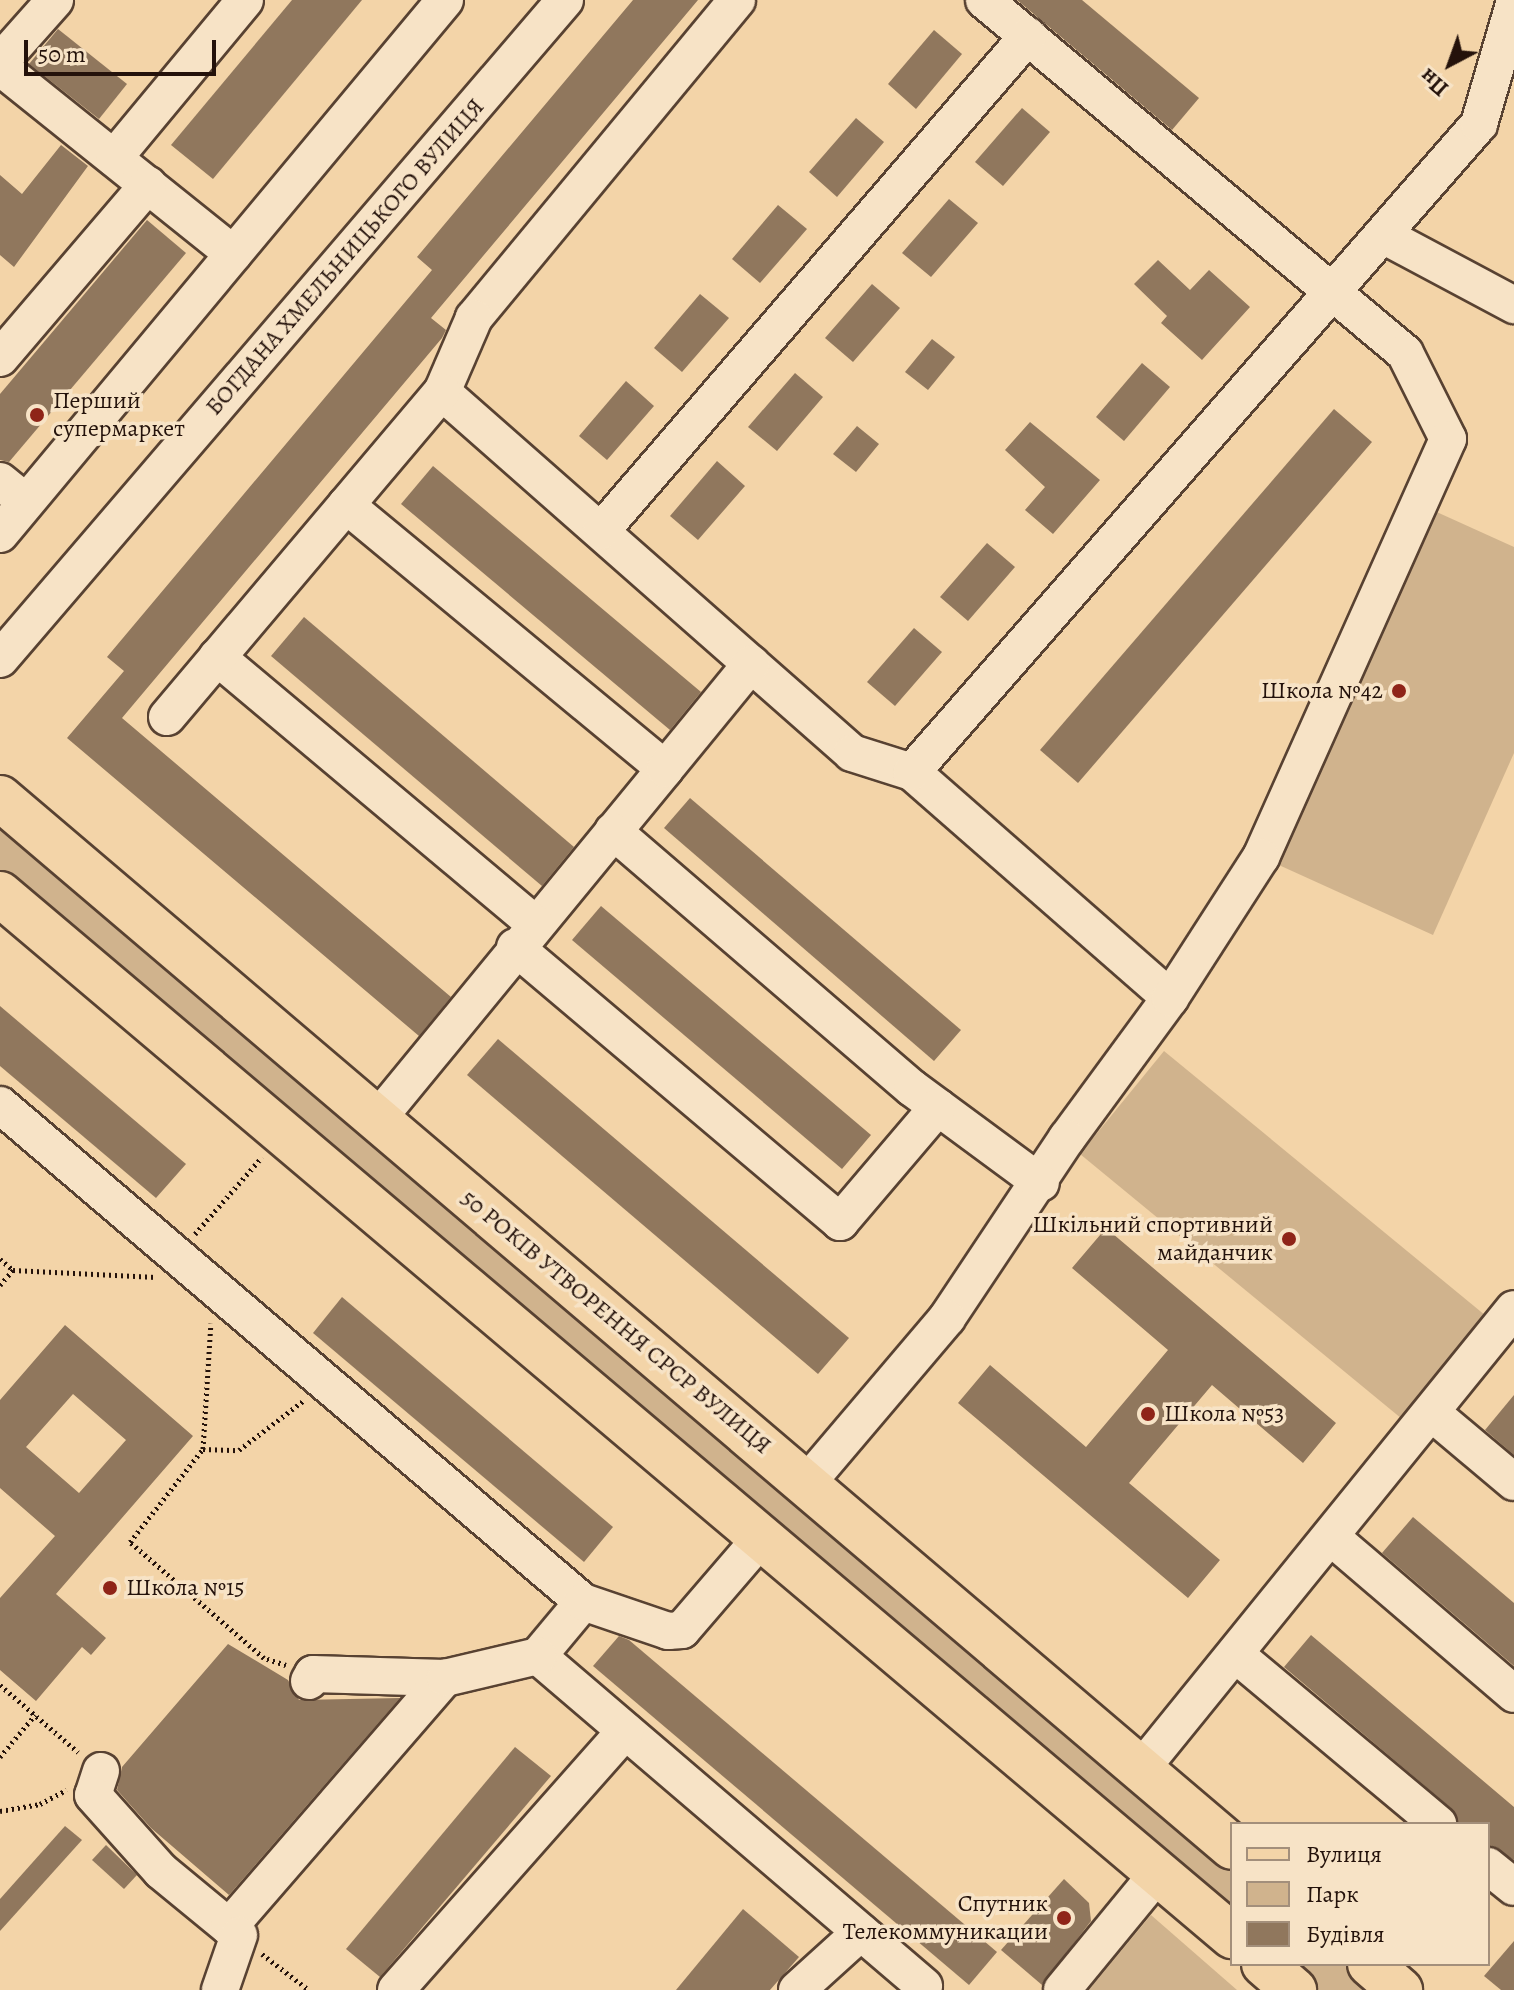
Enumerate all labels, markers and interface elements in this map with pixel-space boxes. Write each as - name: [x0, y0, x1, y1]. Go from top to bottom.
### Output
- scale bar: [28, 24, 220, 74]
- north arrow: [1410, 24, 1490, 104]
- text: 50 m: [38, 38, 86, 70]
- text: Пн: [1414, 61, 1455, 103]
- street label: БОГДАНА ХМЕЛЬНИЦЬКОГО ВУЛИЦЯ: [200, 93, 490, 421]
- place label: Перший супермаркет: [53, 387, 185, 443]
- marker: Перший супермаркет: [28, 406, 46, 424]
- place label: Школа №42: [1261, 677, 1383, 705]
- marker: Школа №42: [1390, 682, 1408, 700]
- street label: 50 РОКІВ УТВОРЕННЯ СРСР ВУЛИЦЯ: [455, 1184, 777, 1460]
- place label: Шкільний спортивний майданчик: [1032, 1211, 1273, 1267]
- marker: Шкільний спортивний майданчик: [1280, 1230, 1298, 1248]
- place label: Школа №53: [1164, 1400, 1284, 1428]
- marker: Школа №53: [1139, 1405, 1157, 1423]
- place label: Школа №15: [126, 1574, 245, 1602]
- marker: Школа №15: [101, 1579, 119, 1597]
- legend: [1230, 1822, 1490, 1966]
- text: Вулиця: [1306, 1838, 1382, 1870]
- text: Парк: [1306, 1878, 1359, 1910]
- place label: Спутник Телекоммуникации: [843, 1890, 1048, 1946]
- marker: Спутник Телекоммуникации: [1055, 1909, 1073, 1927]
- text: Будівля: [1306, 1918, 1385, 1950]

